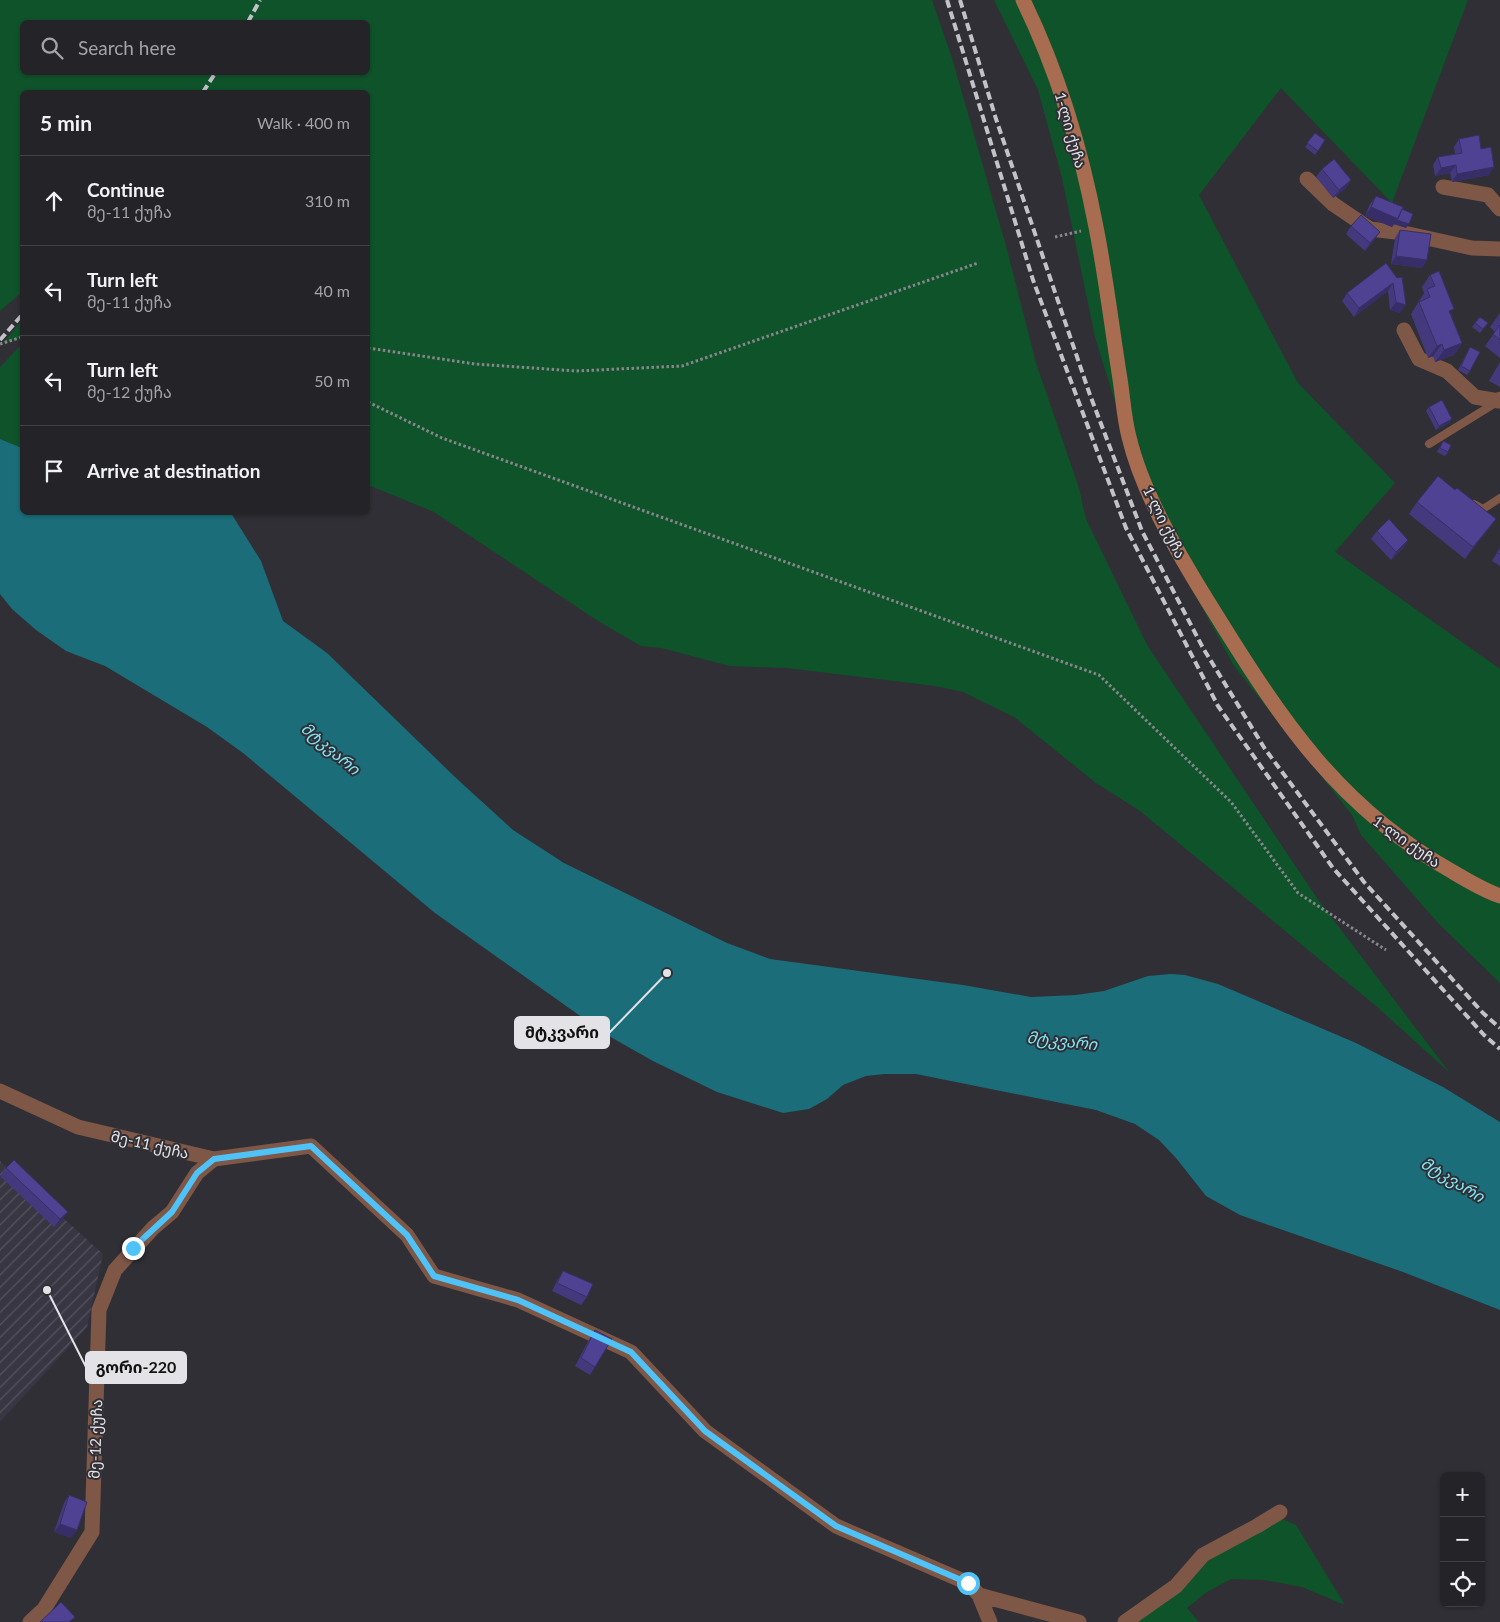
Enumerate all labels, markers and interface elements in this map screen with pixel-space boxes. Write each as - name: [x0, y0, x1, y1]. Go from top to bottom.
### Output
- search box: [20, 20, 370, 75]
- icon: search: [38, 34, 66, 62]
- text: Search here: [78, 36, 176, 59]
- street label: 1-ლი ქუჩა: [1051, 90, 1090, 170]
- text: 5 min: [40, 110, 92, 135]
- text: Walk · 400 m: [257, 113, 350, 132]
- text: Continue: [87, 178, 165, 201]
- icon: ahead: [40, 187, 68, 215]
- text: 310 m: [305, 191, 350, 210]
- text: მე-11 ქუჩა: [87, 202, 172, 221]
- text: Turn left: [87, 268, 158, 291]
- icon: left: [40, 277, 68, 305]
- text: 40 m: [314, 281, 350, 300]
- text: მე-11 ქუჩა: [87, 292, 172, 311]
- text: Turn left: [87, 358, 158, 381]
- icon: left: [40, 367, 68, 395]
- text: 50 m: [314, 371, 350, 390]
- text: მე-12 ქუჩა: [87, 382, 172, 401]
- icon: arrive: [40, 457, 68, 485]
- text: Arrive at destination: [87, 459, 260, 482]
- street label: 1-ლი ქუჩა: [1139, 483, 1190, 561]
- water label: მტკვარი: [297, 718, 365, 779]
- street label: 1-ლი ქუჩა: [1369, 811, 1444, 872]
- callout: მტკვარი: [515, 1017, 609, 1048]
- text: მტკვარი: [525, 1022, 599, 1042]
- water label: მტკვარი: [1026, 1027, 1099, 1054]
- street label: მე-11 ქუჩა: [109, 1126, 191, 1163]
- water label: მტკვარი: [1417, 1153, 1489, 1207]
- route end: [122, 1237, 145, 1260]
- callout: გორი-220: [86, 1352, 186, 1383]
- text: გორი-220: [96, 1357, 176, 1377]
- street label: მე-12 ქუჩა: [85, 1399, 106, 1479]
- map controls: [1440, 1472, 1485, 1607]
- button: +: [1440, 1472, 1485, 1517]
- button: −: [1440, 1517, 1485, 1562]
- button: locate: [1440, 1562, 1485, 1607]
- route start: [957, 1572, 980, 1595]

